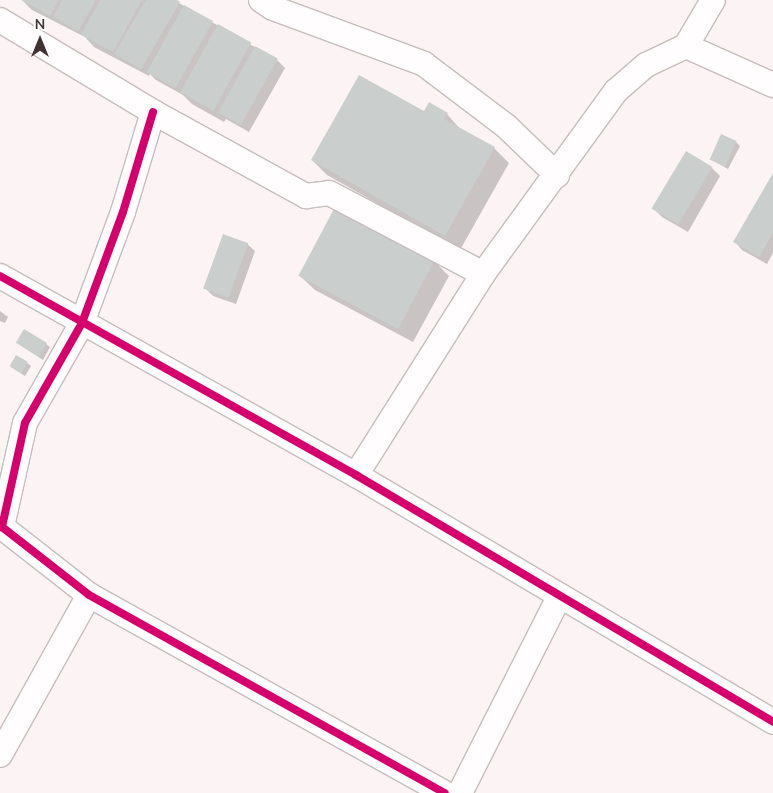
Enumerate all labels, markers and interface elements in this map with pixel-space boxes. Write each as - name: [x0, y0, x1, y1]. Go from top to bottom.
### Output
- north arrow: [15, 15, 65, 65]
- text: N: [35, 15, 45, 34]

